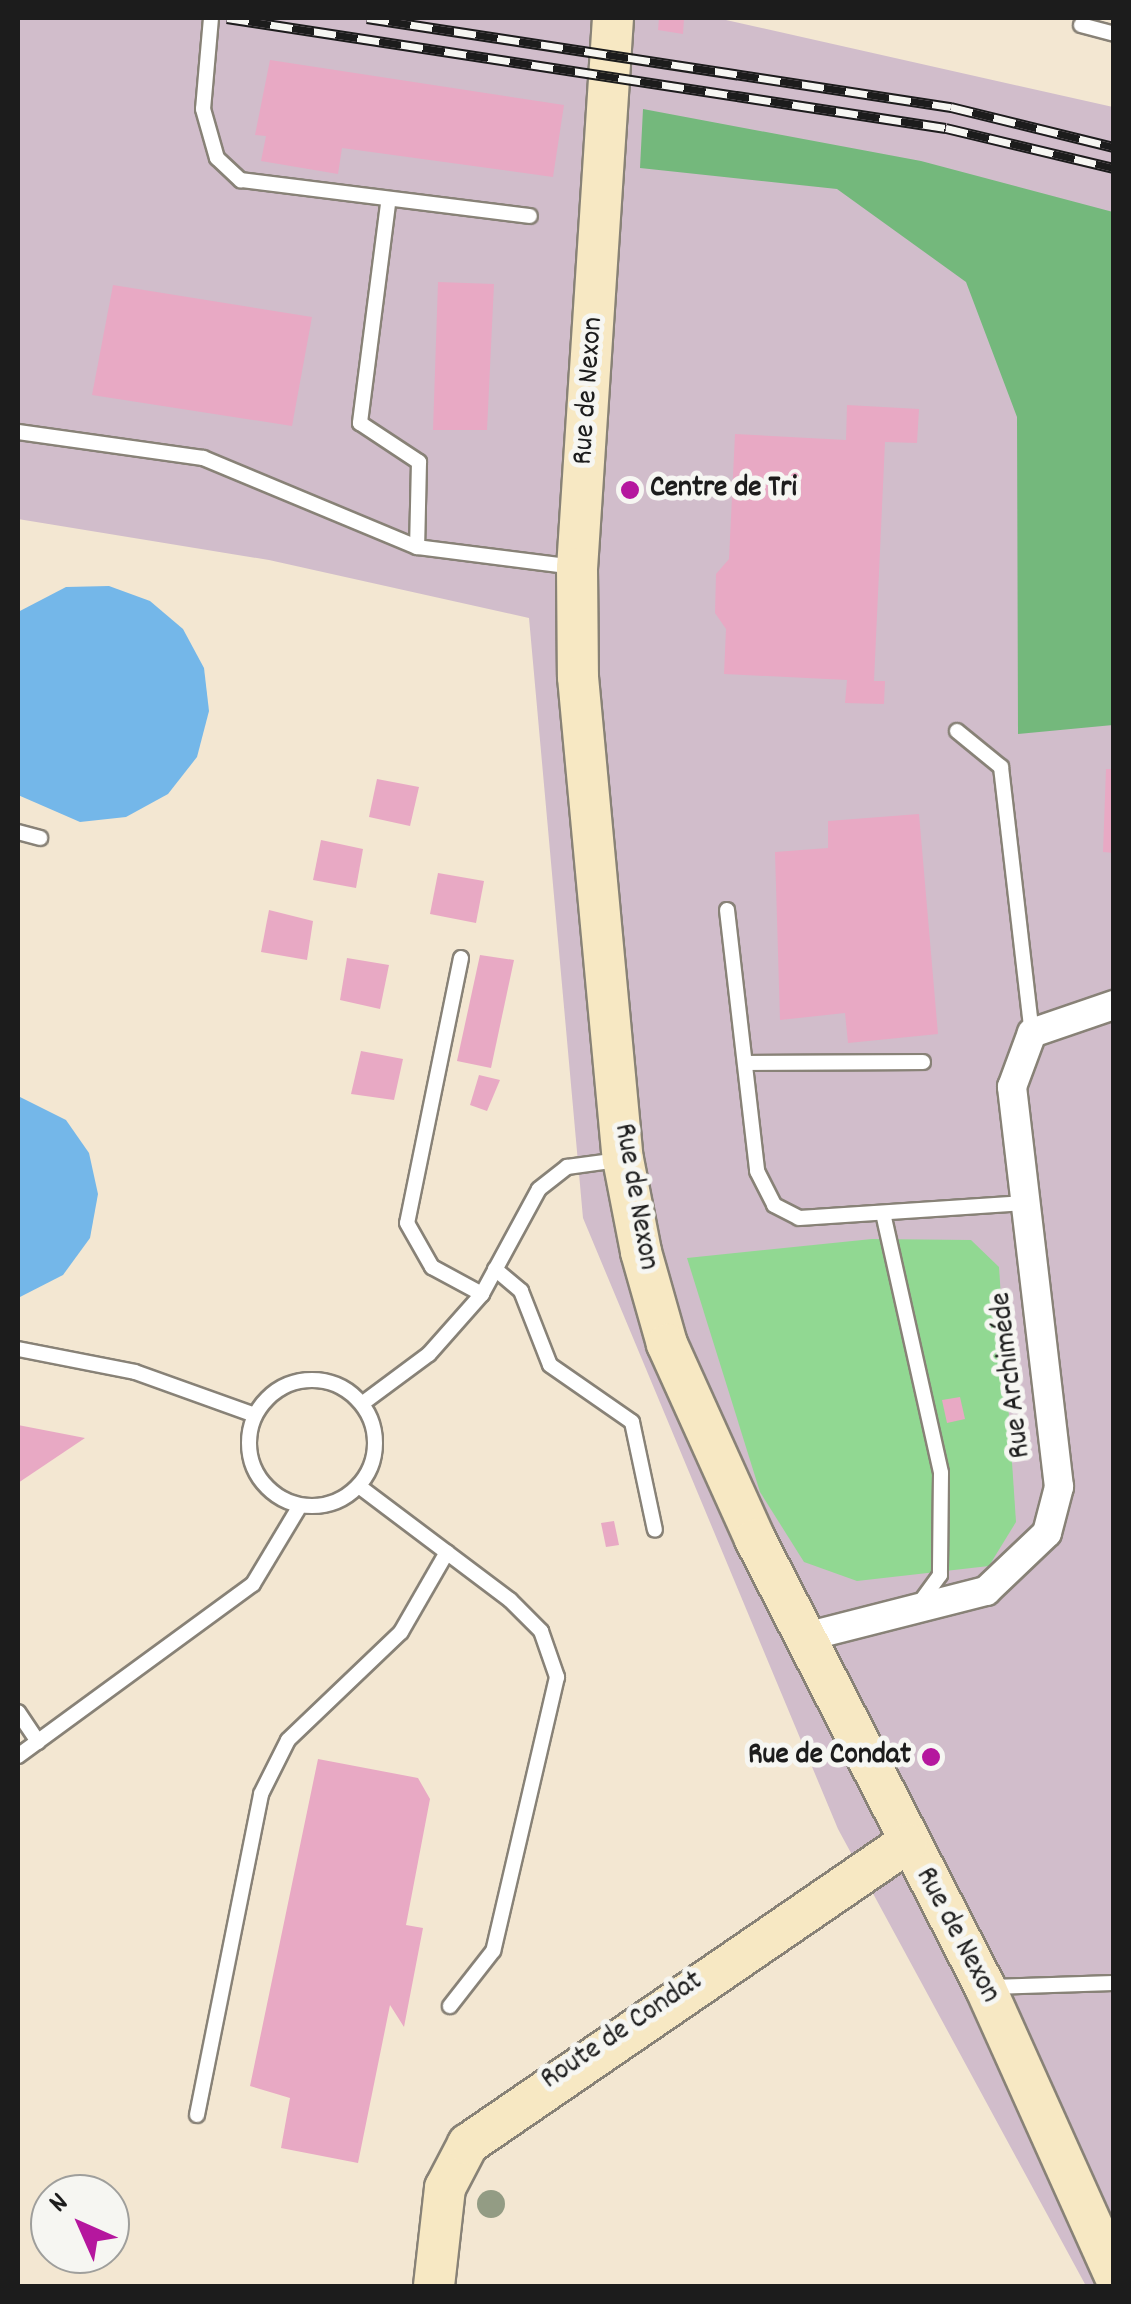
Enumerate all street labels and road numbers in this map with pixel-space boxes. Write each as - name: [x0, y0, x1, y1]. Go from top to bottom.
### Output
- street label: Rue de Nexon: [567, 316, 613, 466]
- street label: Rue de Nexon: [603, 1121, 665, 1273]
- street label: Rue Archiméde: [985, 1290, 1041, 1460]
- street label: Rue de Nexon: [905, 1862, 1007, 2010]
- street label: Route de Condat: [535, 1965, 711, 2099]

